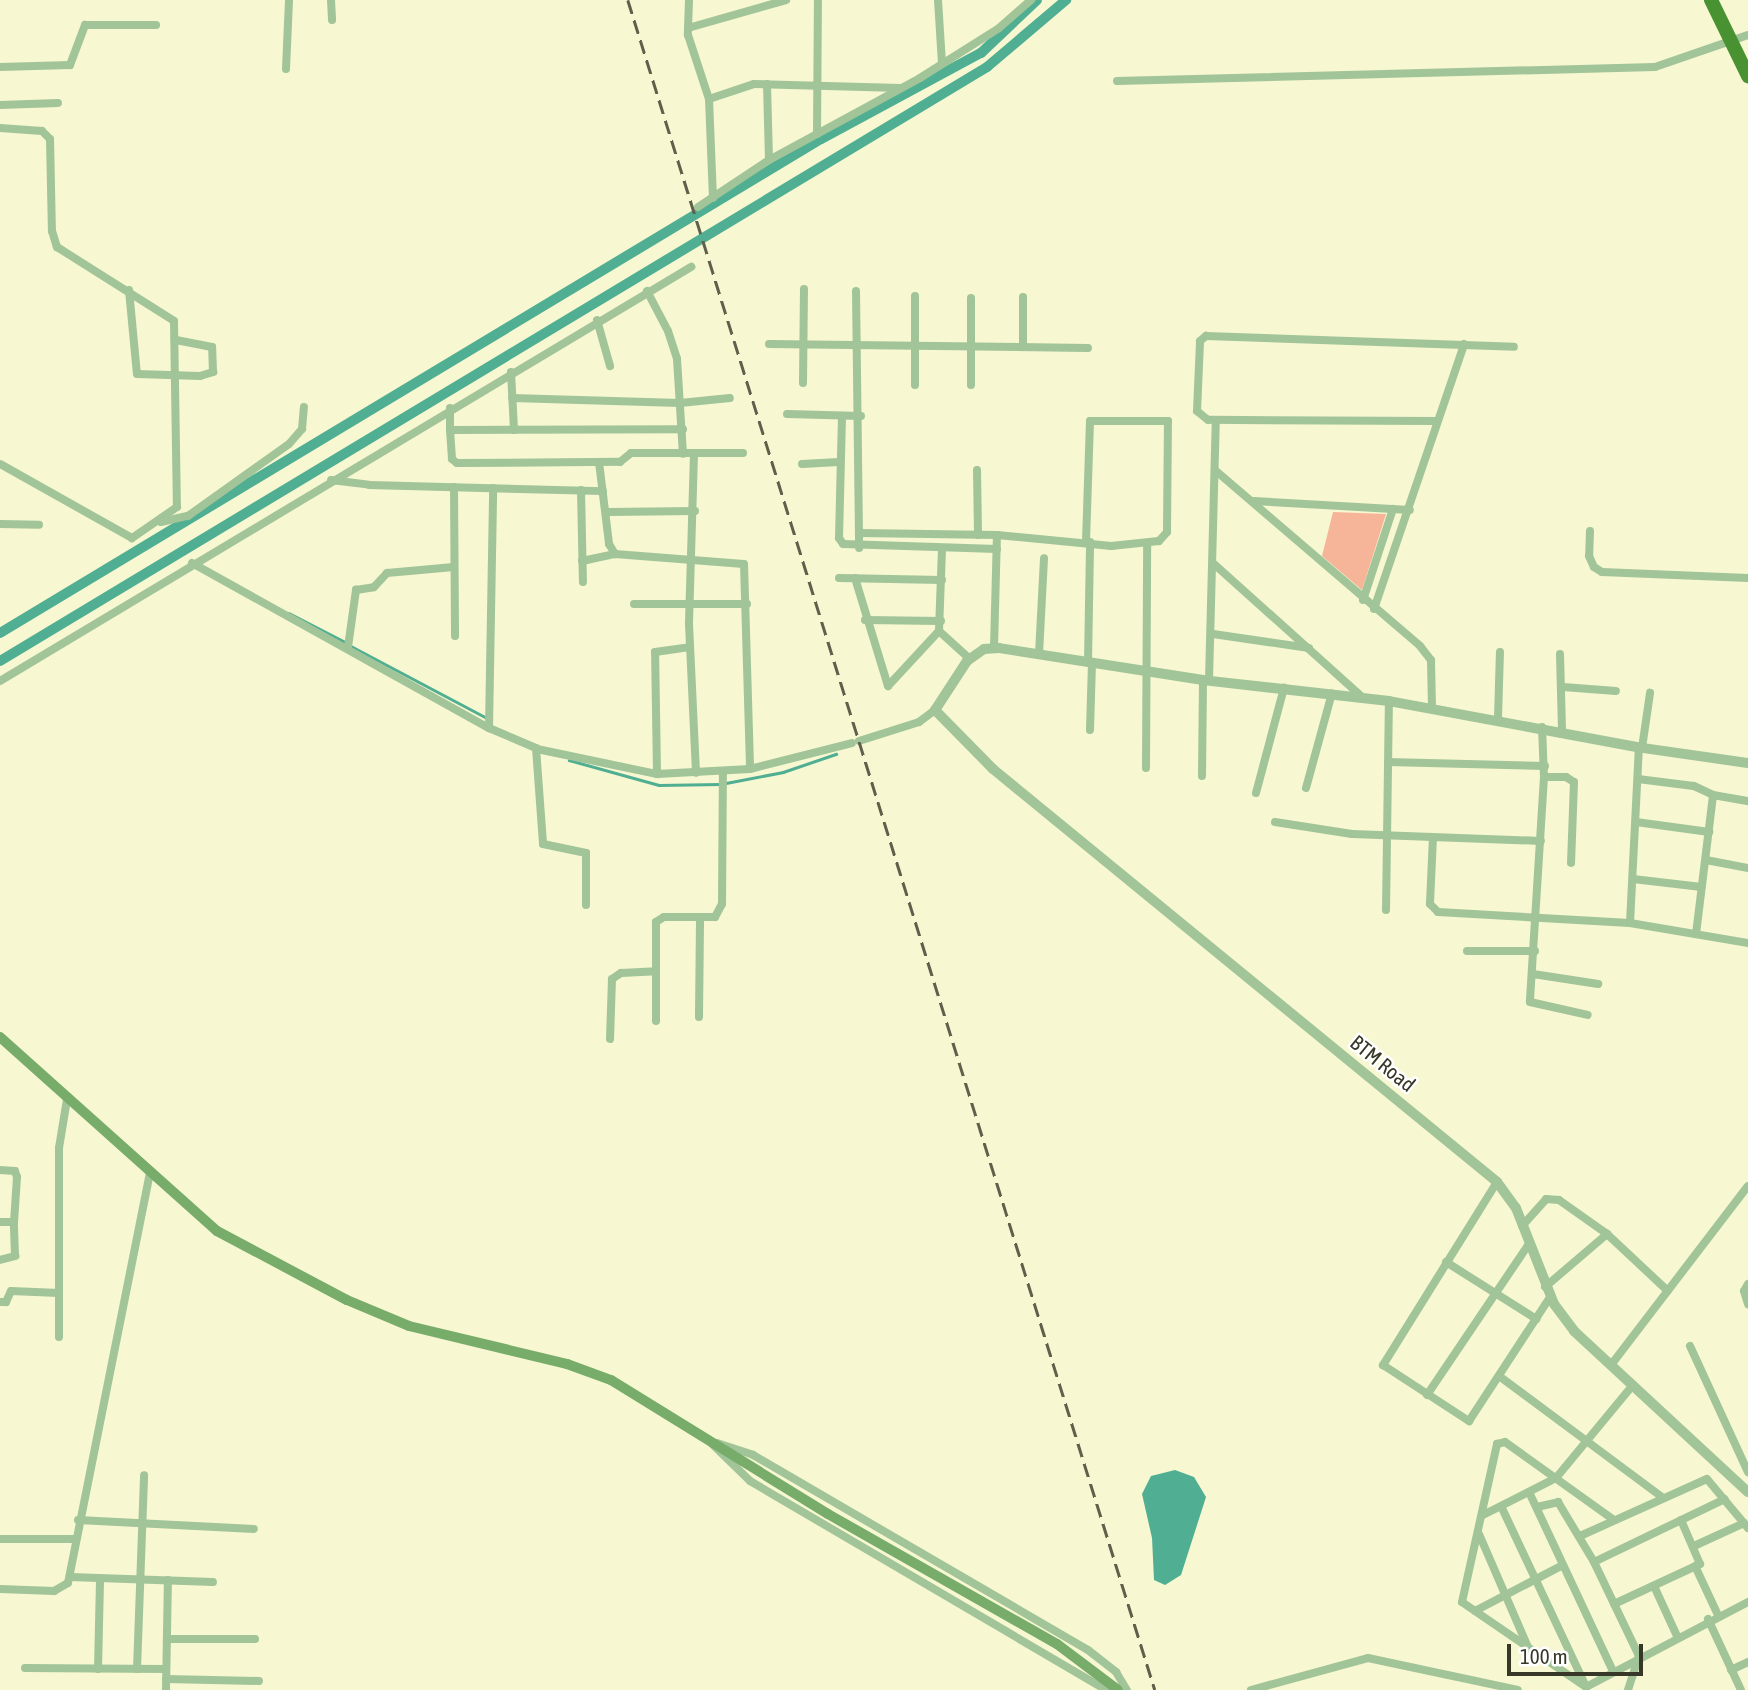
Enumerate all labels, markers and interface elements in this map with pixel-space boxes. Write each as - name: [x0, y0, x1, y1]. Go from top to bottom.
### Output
- street label: BTM Road: [1345, 1029, 1421, 1097]
- scale bar: [1510, 1630, 1646, 1674]
- text: 100 m: [1520, 1644, 1568, 1668]

